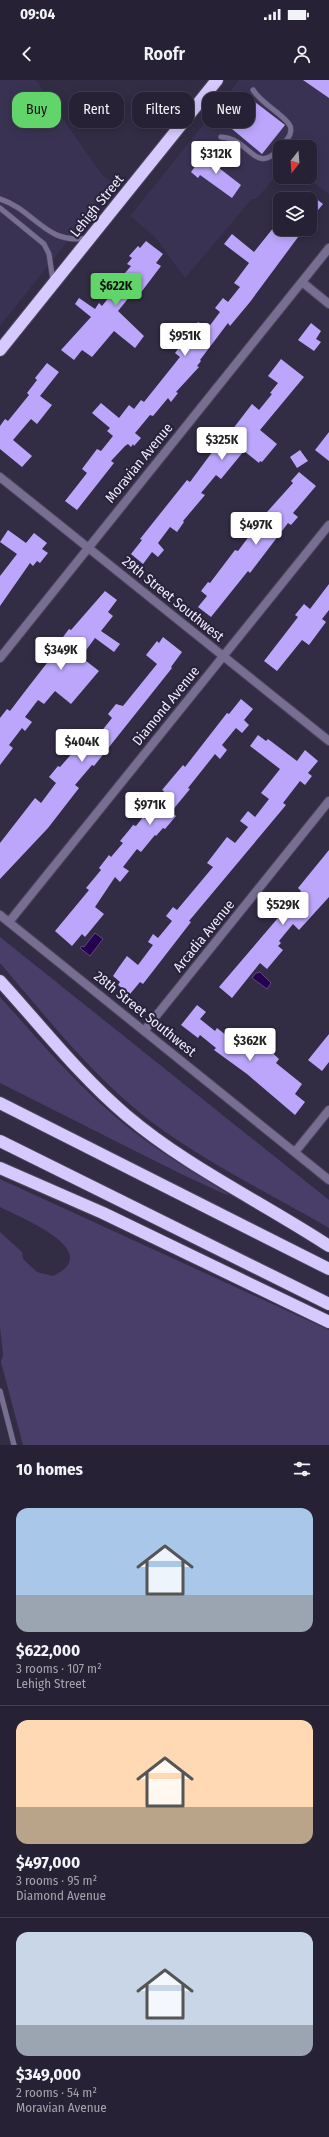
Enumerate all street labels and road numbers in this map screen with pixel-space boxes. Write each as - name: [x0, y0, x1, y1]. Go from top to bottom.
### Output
- street label: Lehigh Street: [67, 171, 128, 241]
- street label: Moravian Avenue: [102, 420, 176, 506]
- street label: 29th Street Southwest: [119, 553, 228, 646]
- street label: Diamond Avenue: [129, 663, 203, 749]
- street label: Arcadia Avenue: [170, 896, 238, 975]
- street label: 28th Street Southwest: [91, 968, 200, 1061]

